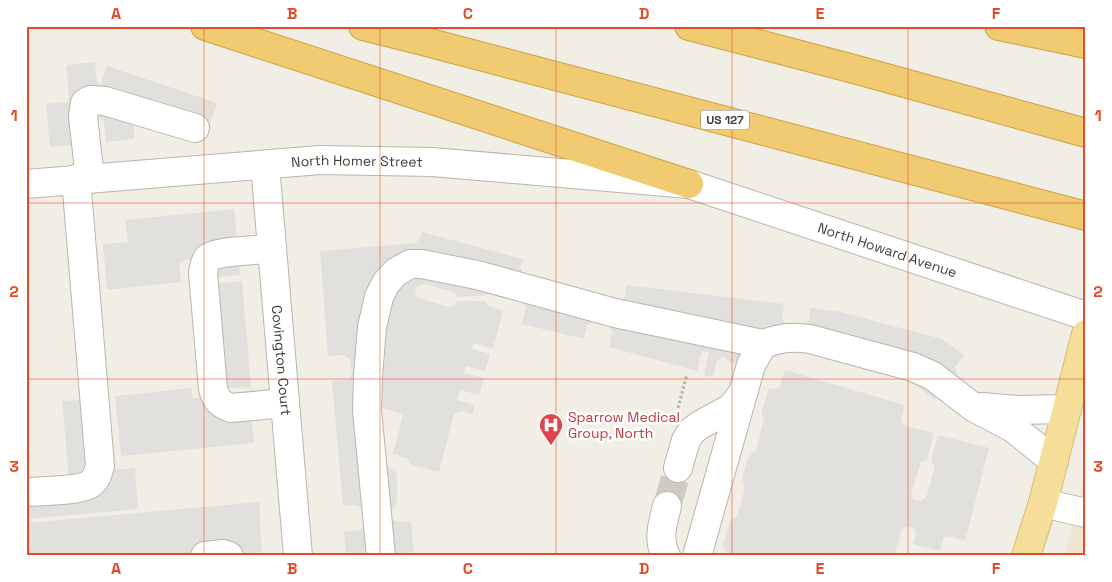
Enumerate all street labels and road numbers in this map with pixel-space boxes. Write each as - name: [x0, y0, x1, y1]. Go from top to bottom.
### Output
- road number: US 127: [701, 110, 749, 130]
- street label: North Homer Street: [290, 151, 423, 171]
- street label: North Howard Avenue: [815, 218, 959, 281]
- street label: Covington Court: [268, 304, 295, 416]

